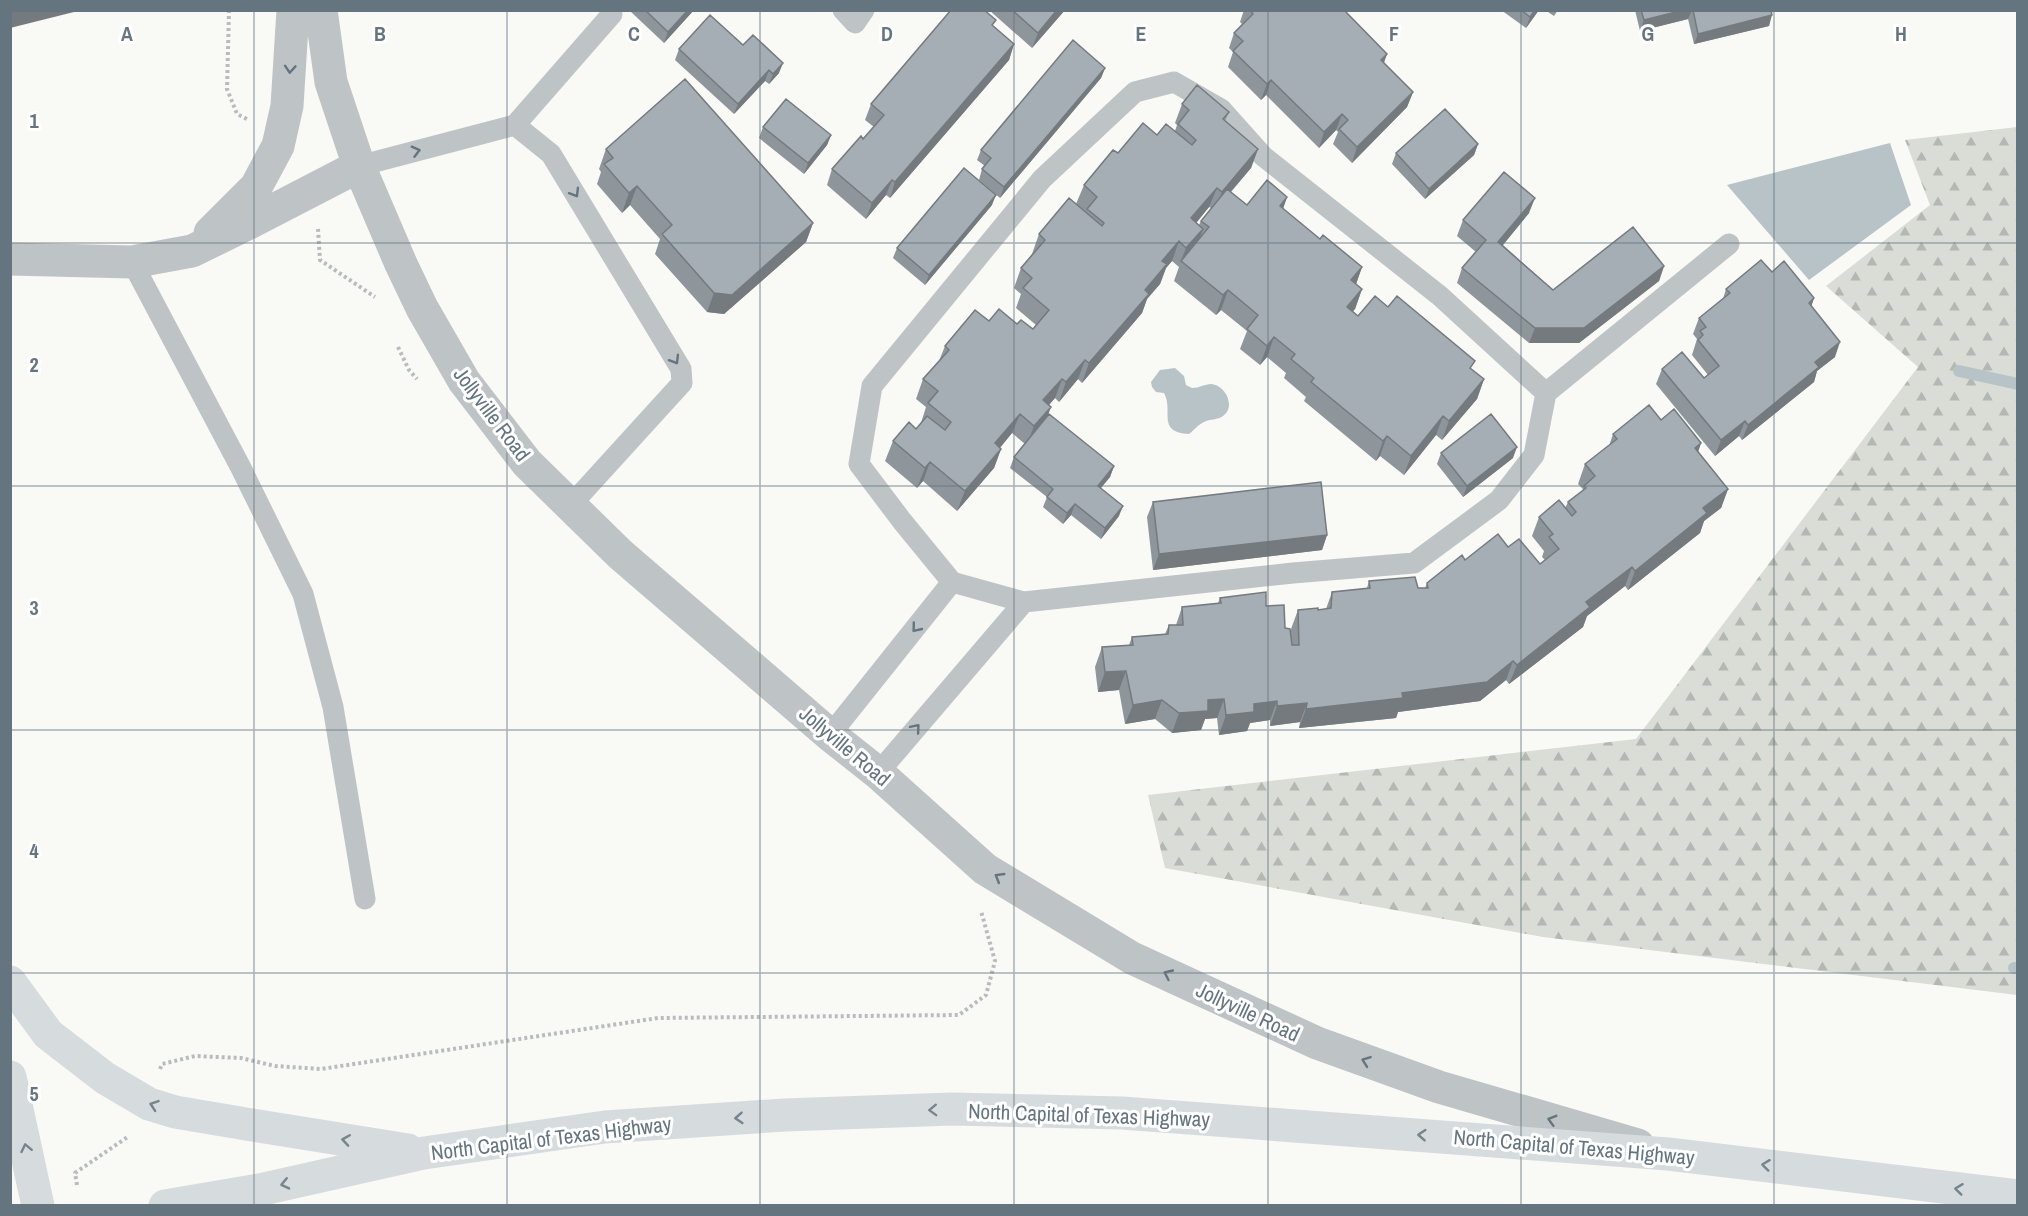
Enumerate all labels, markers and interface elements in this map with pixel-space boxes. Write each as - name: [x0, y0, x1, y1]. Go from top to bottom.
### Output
- text: A: [121, 20, 133, 47]
- text: B: [374, 20, 386, 47]
- text: C: [628, 20, 640, 47]
- text: D: [881, 20, 893, 47]
- text: E: [1136, 20, 1147, 47]
- text: F: [1389, 20, 1399, 47]
- text: G: [1642, 20, 1654, 47]
- text: H: [1895, 20, 1907, 47]
- one-way arrow: [283, 64, 296, 73]
- text: 1: [29, 107, 39, 134]
- one-way arrow: [411, 145, 421, 158]
- one-way arrow: [568, 187, 580, 197]
- text: 2: [29, 351, 39, 378]
- one-way arrow: [668, 354, 680, 364]
- street label: Jollyville Road: [447, 361, 537, 467]
- text: 3: [29, 594, 39, 621]
- one-way arrow: [912, 621, 923, 632]
- street label: Jollyville Road: [793, 699, 897, 793]
- one-way arrow: [909, 724, 920, 735]
- text: 4: [29, 837, 39, 864]
- one-way arrow: [995, 873, 1005, 885]
- one-way arrow: [1163, 970, 1174, 982]
- street label: Jollyville Road: [1192, 975, 1304, 1049]
- one-way arrow: [1361, 1055, 1372, 1068]
- text: 5: [29, 1080, 39, 1107]
- street label: North Capital of Texas Highway: [968, 1096, 1211, 1134]
- one-way arrow: [149, 1100, 160, 1112]
- one-way arrow: [929, 1103, 938, 1116]
- street label: North Capital of Texas Highway: [429, 1109, 673, 1167]
- one-way arrow: [734, 1112, 743, 1125]
- one-way arrow: [1547, 1115, 1558, 1127]
- street label: North Capital of Texas Highway: [1452, 1122, 1696, 1172]
- one-way arrow: [1417, 1128, 1426, 1141]
- one-way arrow: [341, 1135, 350, 1147]
- one-way arrow: [20, 1143, 33, 1153]
- one-way arrow: [1761, 1160, 1770, 1172]
- one-way arrow: [281, 1177, 291, 1190]
- one-way arrow: [1955, 1183, 1964, 1195]

